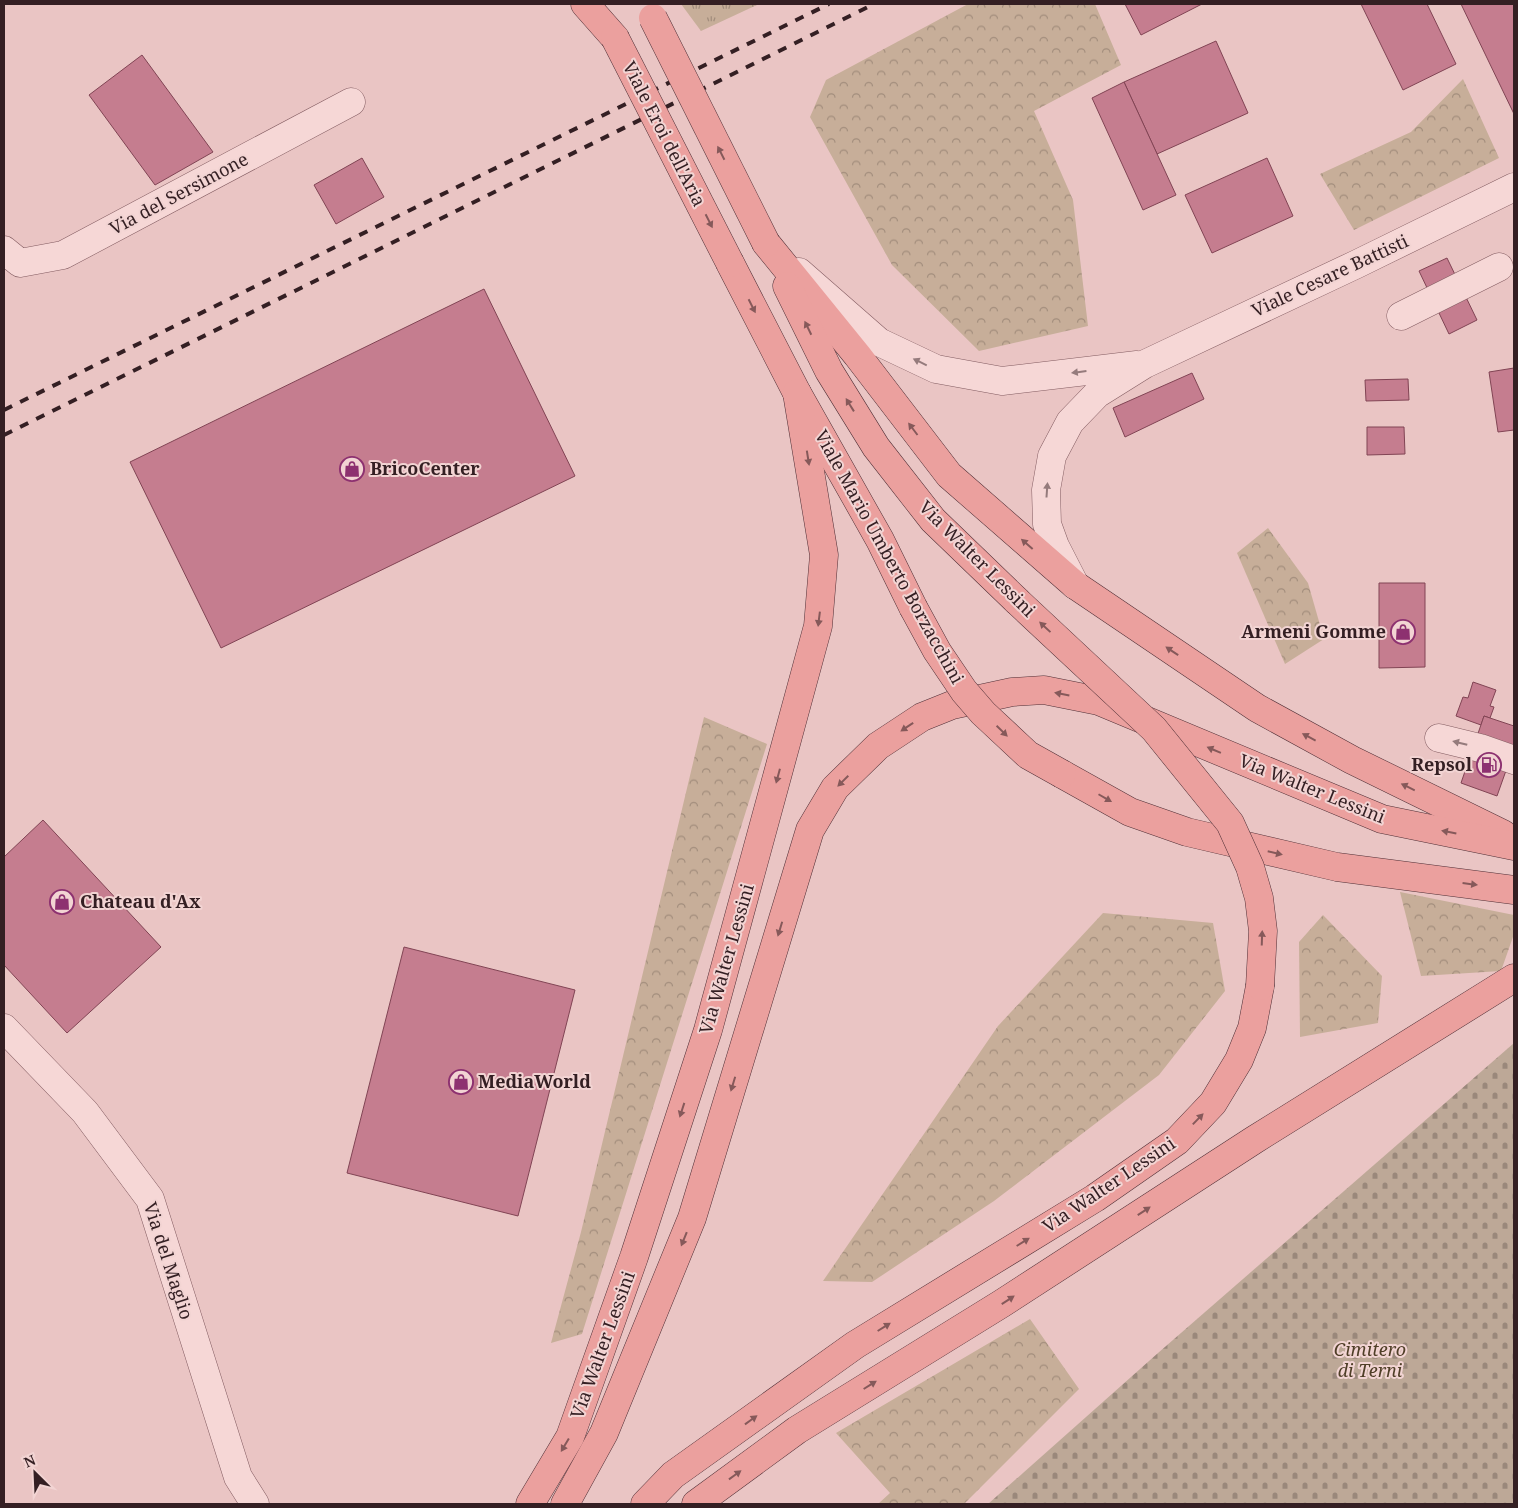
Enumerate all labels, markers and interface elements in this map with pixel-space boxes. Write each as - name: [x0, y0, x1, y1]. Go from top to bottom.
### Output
- street label: Viale Eroi dell'Aria: [618, 57, 712, 210]
- one-way arrow: [717, 145, 725, 160]
- street label: Via del Sersimone: [105, 146, 252, 240]
- one-way arrow: [705, 214, 713, 229]
- street label: Viale Cesare Battisti: [1247, 228, 1412, 322]
- one-way arrow: [748, 299, 756, 313]
- one-way arrow: [803, 320, 812, 335]
- one-way arrow: [913, 357, 927, 365]
- one-way arrow: [1071, 368, 1087, 376]
- one-way arrow: [845, 398, 854, 411]
- one-way arrow: [907, 423, 918, 436]
- street label: Viale Mario Umberto Borzacchini: [810, 425, 970, 688]
- one-way arrow: [804, 450, 812, 466]
- shop icon: BricoCenter: [339, 456, 365, 482]
- place label: BricoCenter: [370, 456, 480, 480]
- one-way arrow: [1043, 481, 1051, 497]
- street label: Via Walter Lessini: [914, 495, 1041, 622]
- one-way arrow: [1021, 538, 1034, 549]
- one-way arrow: [815, 611, 823, 627]
- place label: Armeni Gomme: [1241, 619, 1386, 643]
- shop icon: Armeni Gomme: [1390, 619, 1416, 645]
- one-way arrow: [1040, 621, 1052, 633]
- one-way arrow: [1165, 646, 1178, 655]
- one-way arrow: [1055, 690, 1070, 698]
- one-way arrow: [900, 722, 914, 732]
- one-way arrow: [996, 725, 1008, 737]
- one-way arrow: [1303, 732, 1316, 741]
- one-way arrow: [1453, 739, 1468, 747]
- one-way arrow: [1207, 745, 1221, 753]
- street label: Via Walter Lessini: [1236, 748, 1389, 828]
- place label: Repsol: [1411, 752, 1473, 776]
- fuel station icon: Repsol: [1476, 752, 1502, 778]
- one-way arrow: [773, 769, 781, 784]
- one-way arrow: [837, 774, 849, 786]
- one-way arrow: [1400, 783, 1415, 791]
- one-way arrow: [1098, 794, 1112, 802]
- one-way arrow: [1441, 828, 1457, 836]
- one-way arrow: [1268, 849, 1283, 857]
- one-way arrow: [1462, 880, 1478, 888]
- street label: Via Walter Lessini: [693, 881, 759, 1037]
- shop icon: Chateau d'Ax: [49, 889, 75, 915]
- place label: Chateau d'Ax: [80, 889, 201, 913]
- one-way arrow: [776, 921, 784, 936]
- one-way arrow: [1258, 929, 1266, 945]
- shop icon: MediaWorld: [448, 1069, 474, 1095]
- place label: MediaWorld: [478, 1069, 591, 1093]
- one-way arrow: [729, 1077, 737, 1092]
- one-way arrow: [678, 1103, 686, 1118]
- one-way arrow: [1192, 1113, 1204, 1125]
- street label: Via Walter Lessini: [1037, 1131, 1180, 1238]
- street label: Via del Maglio: [139, 1199, 199, 1322]
- one-way arrow: [1138, 1206, 1151, 1216]
- one-way arrow: [679, 1232, 687, 1246]
- one-way arrow: [1016, 1237, 1029, 1247]
- street label: Via Walter Lessini: [564, 1267, 640, 1422]
- one-way arrow: [1001, 1295, 1015, 1304]
- one-way arrow: [878, 1322, 891, 1331]
- park label: Cimitero di Terni: [1334, 1337, 1406, 1382]
- one-way arrow: [863, 1380, 876, 1390]
- one-way arrow: [744, 1415, 758, 1425]
- one-way arrow: [561, 1438, 569, 1452]
- north arrow: [10, 1448, 60, 1498]
- text: N: [21, 1450, 38, 1472]
- one-way arrow: [728, 1470, 741, 1481]

